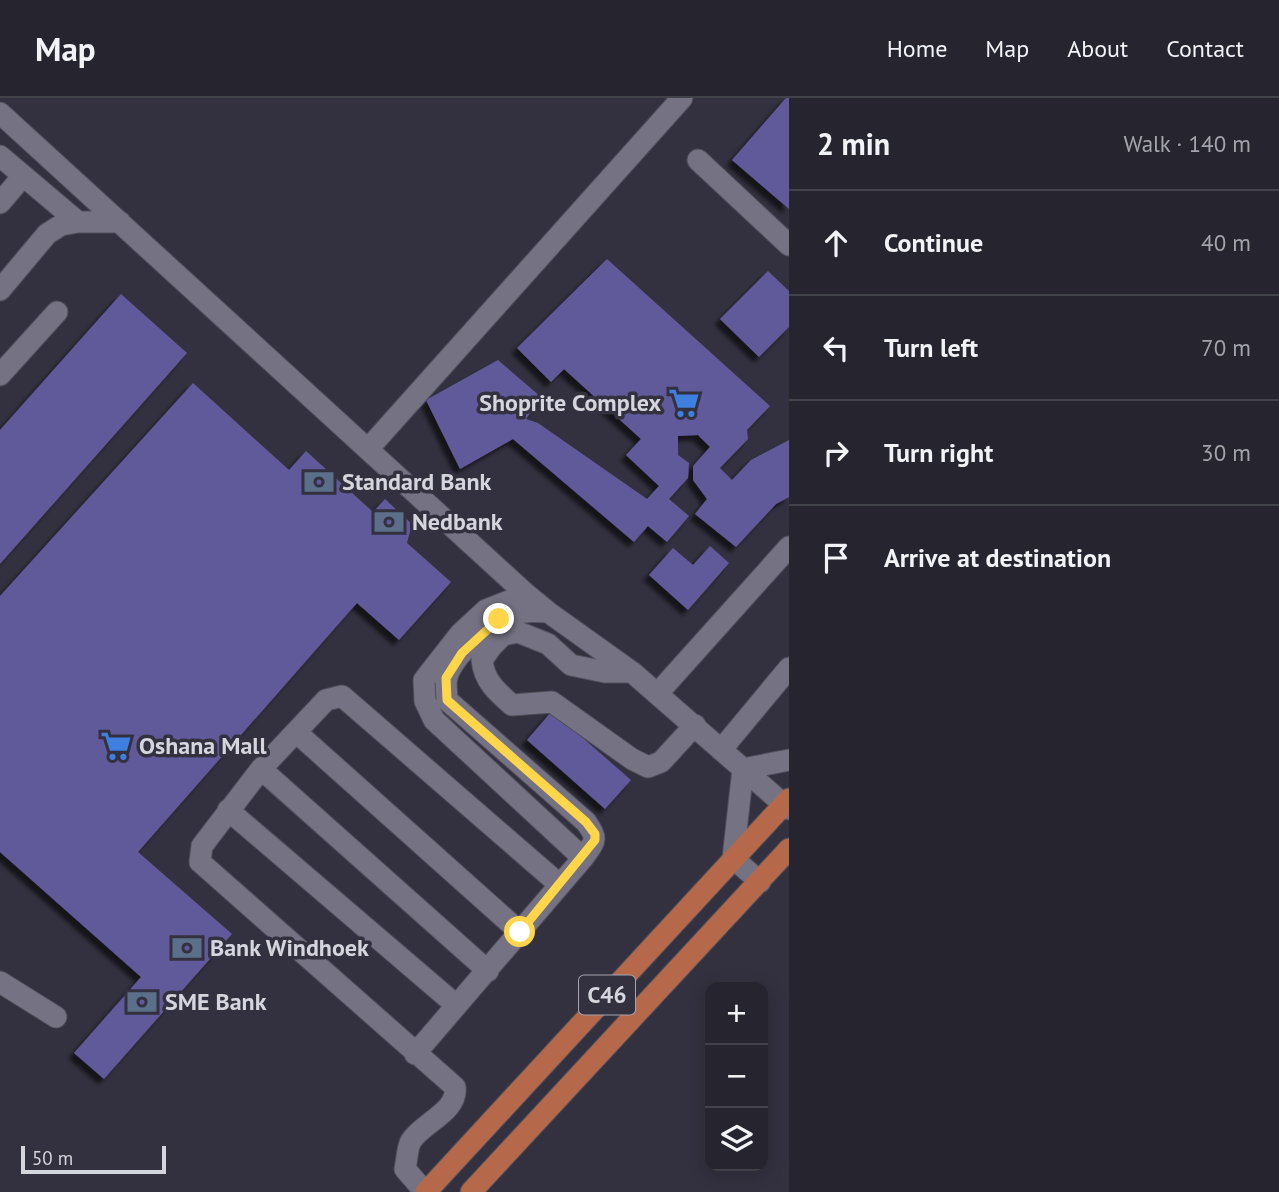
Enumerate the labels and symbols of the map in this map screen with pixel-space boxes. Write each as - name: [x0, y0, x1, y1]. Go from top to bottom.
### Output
- supermarket icon: Shoprite Complex: [667, 386, 701, 420]
- place label: Shoprite Complex: [479, 387, 661, 418]
- bank icon: Standard Bank: [302, 465, 336, 499]
- place label: Standard Bank: [342, 466, 492, 497]
- bank icon: Nedbank: [372, 505, 406, 539]
- place label: Nedbank: [412, 506, 503, 537]
- route end: [483, 603, 514, 634]
- supermarket icon: Oshana Mall: [99, 729, 133, 763]
- place label: Oshana Mall: [139, 730, 267, 761]
- route start: [504, 916, 535, 947]
- bank icon: Bank Windhoek: [170, 931, 204, 965]
- place label: Bank Windhoek: [210, 932, 369, 963]
- road number: C46: [579, 975, 635, 1014]
- bank icon: SME Bank: [125, 985, 159, 1019]
- place label: SME Bank: [165, 986, 267, 1017]
- scale bar: [21, 1143, 166, 1175]

